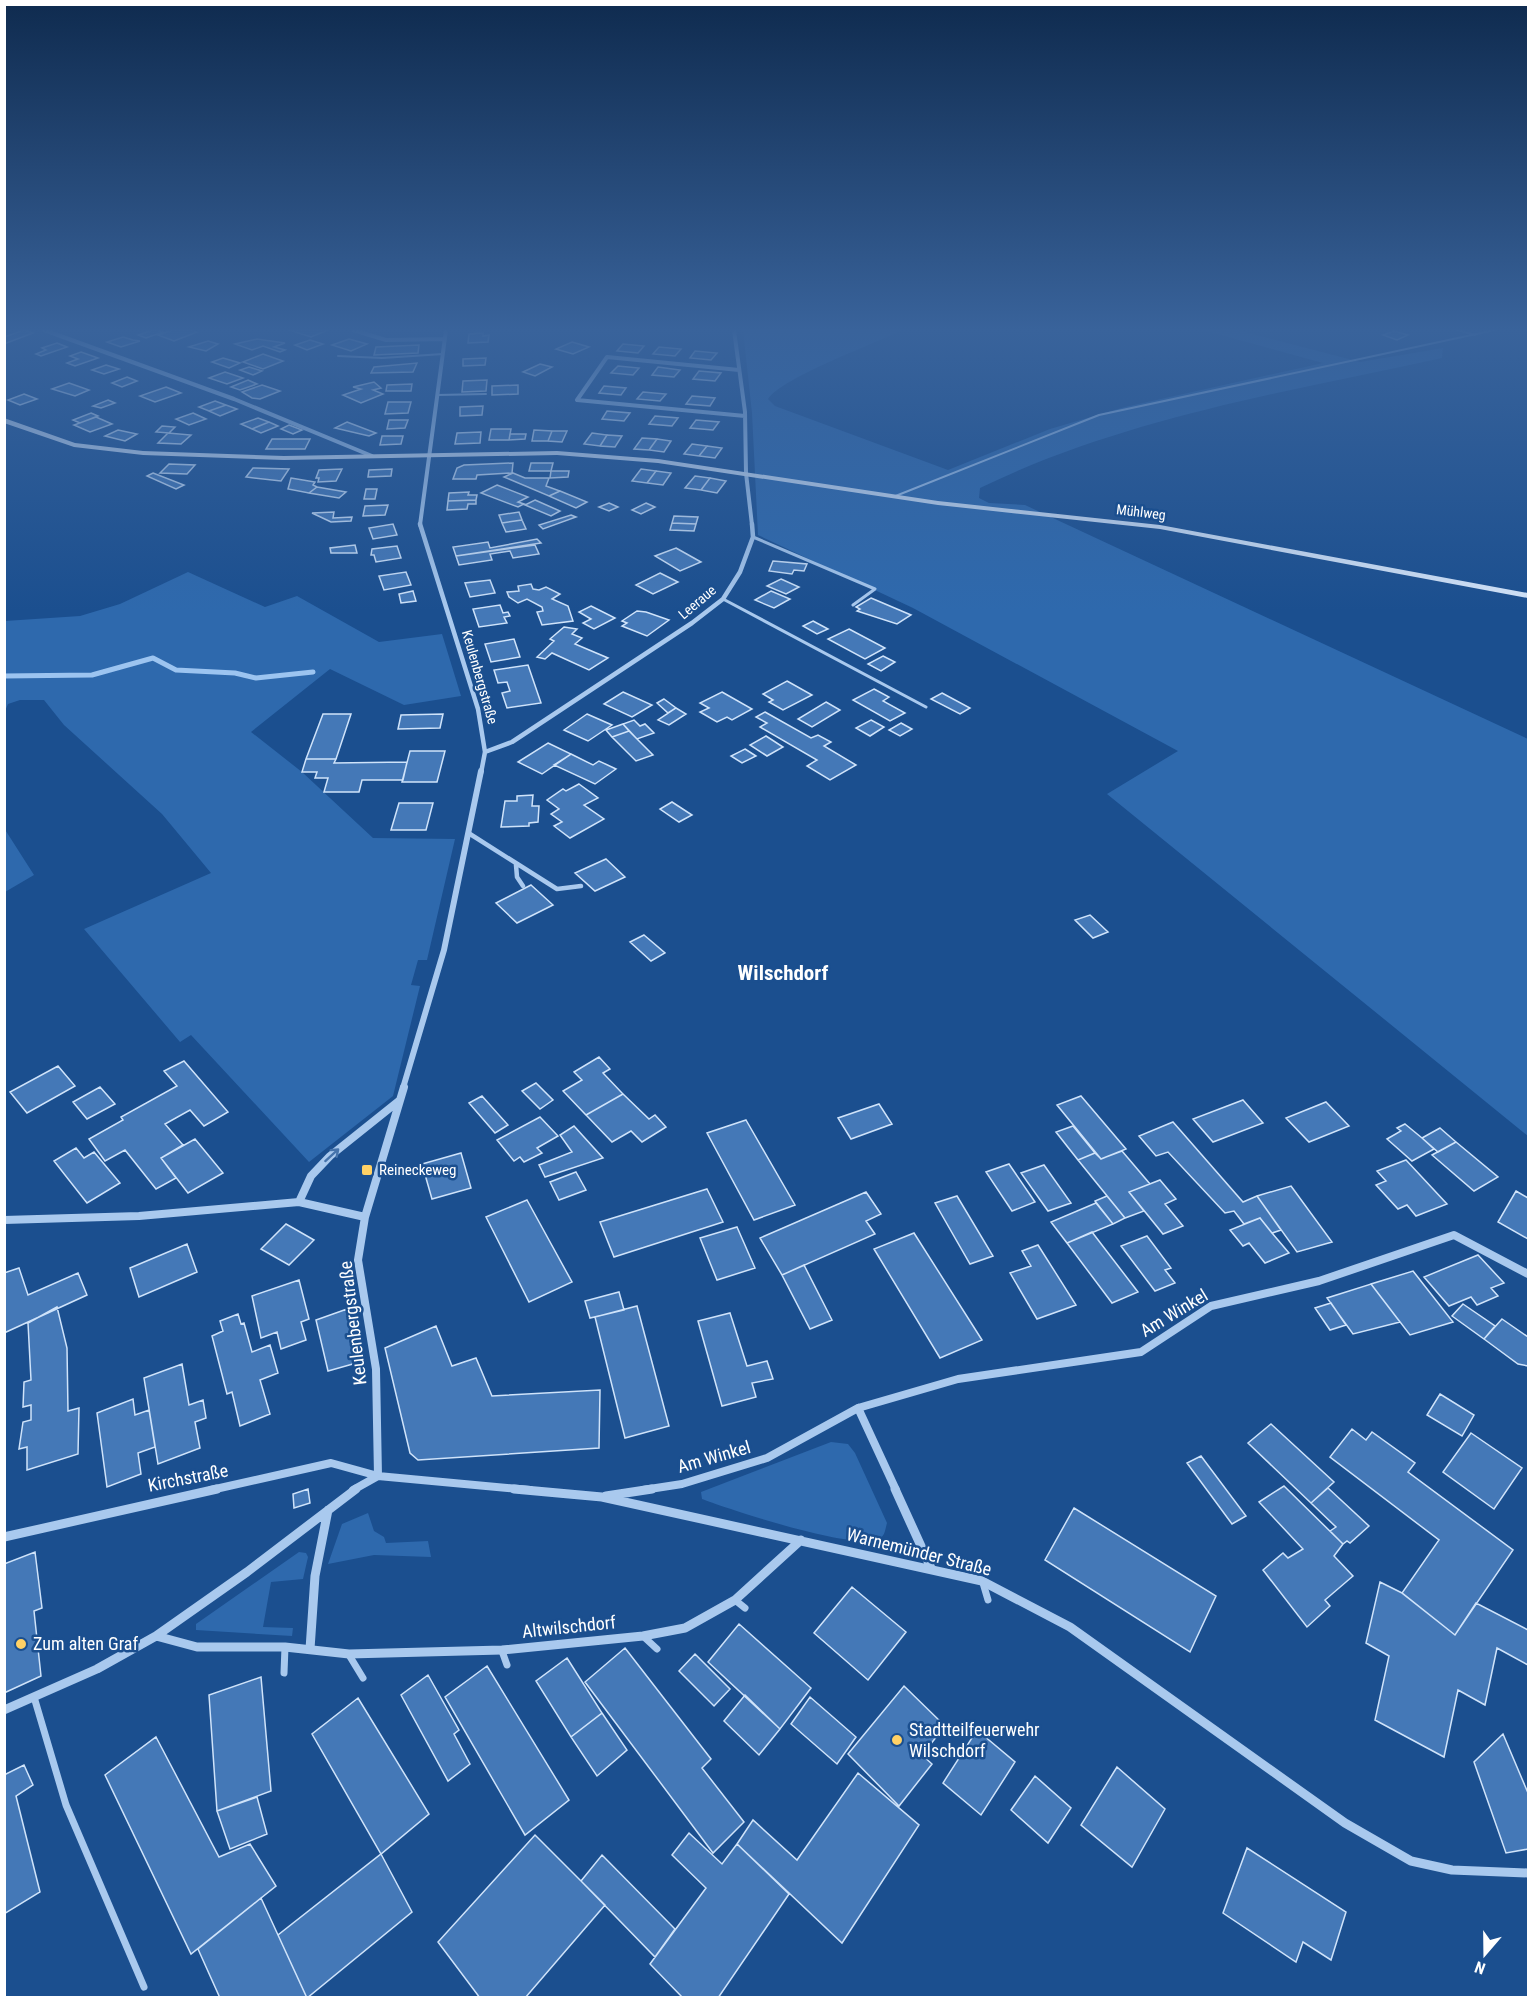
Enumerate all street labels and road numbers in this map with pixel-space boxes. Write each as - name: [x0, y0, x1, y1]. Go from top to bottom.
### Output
- street label: Mühlweg: [1115, 501, 1167, 523]
- street label: Leeraue: [675, 582, 719, 622]
- street label: Keulenbergstraße: [459, 628, 501, 726]
- street label: Keulenbergstraße: [334, 1260, 371, 1386]
- street label: Am Winkel: [1136, 1284, 1211, 1341]
- street label: Am Winkel: [675, 1436, 753, 1477]
- street label: Kirchstraße: [146, 1459, 230, 1496]
- street label: Warnemünder Straße: [844, 1523, 994, 1580]
- street label: Altwilschdorf: [521, 1611, 617, 1642]

